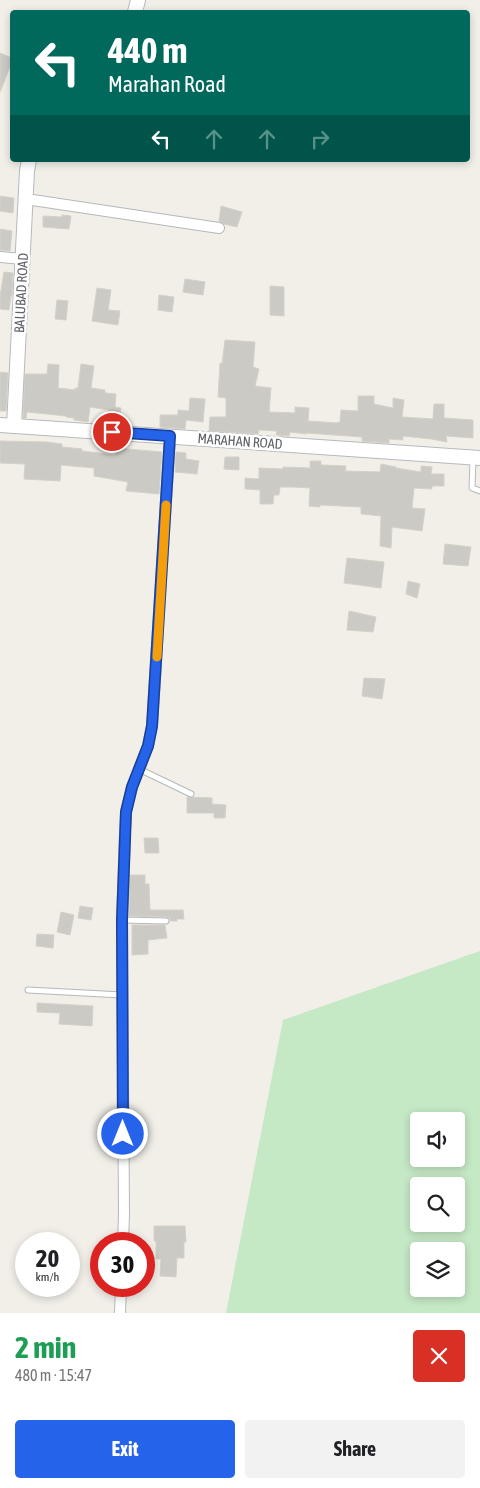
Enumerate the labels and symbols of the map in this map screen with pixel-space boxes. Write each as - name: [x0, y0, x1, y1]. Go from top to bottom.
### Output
- street label: BALUBAD ROAD: [11, 252, 31, 333]
- pin: [91, 411, 133, 453]
- street label: MARAHAN ROAD: [197, 430, 283, 452]
- position arrow: [96, 1107, 148, 1159]
- speed limit sign: 30: [90, 1232, 155, 1297]

